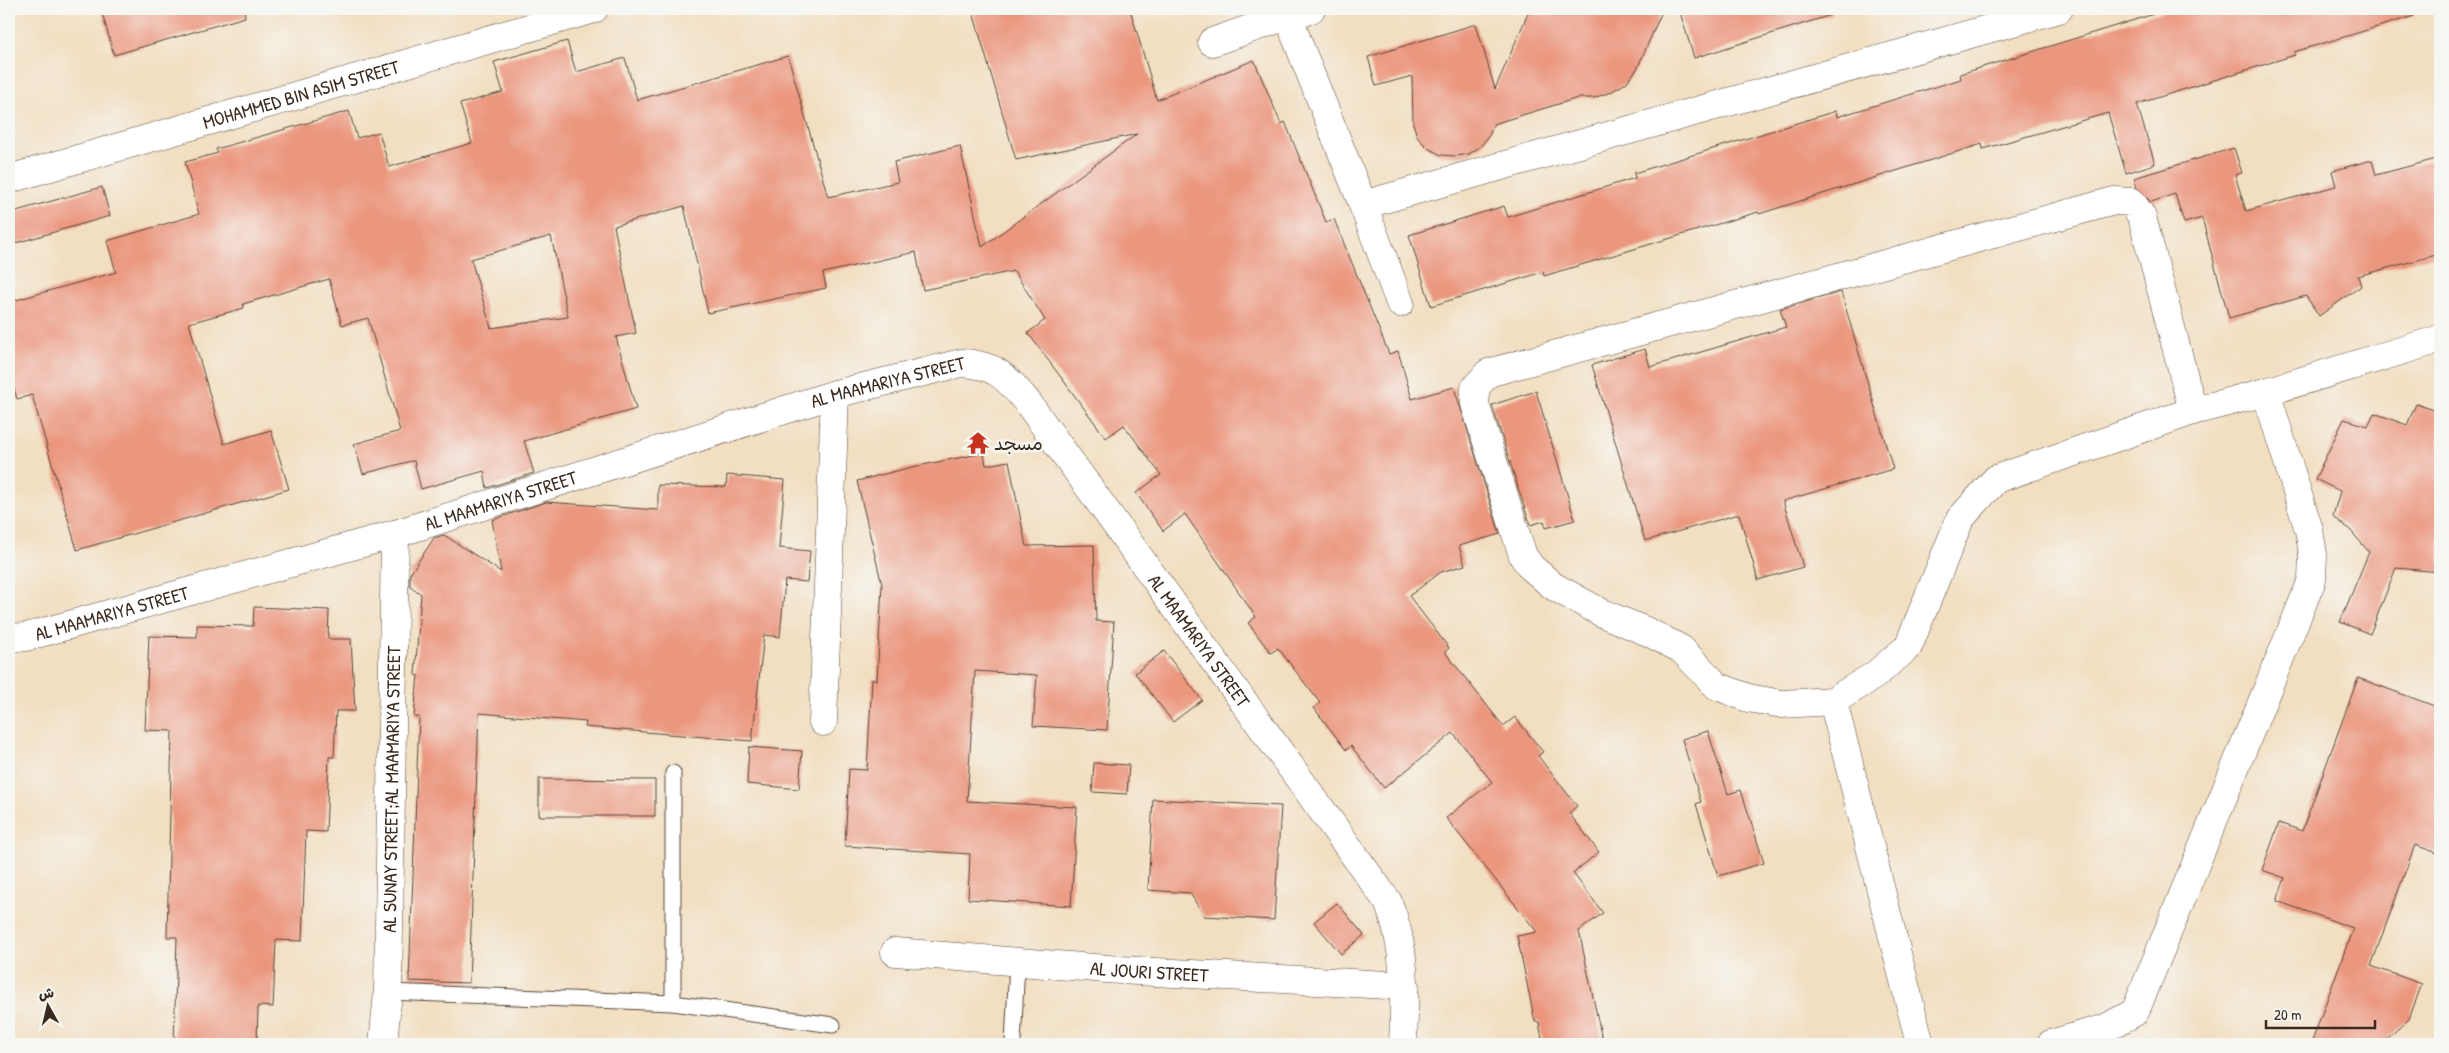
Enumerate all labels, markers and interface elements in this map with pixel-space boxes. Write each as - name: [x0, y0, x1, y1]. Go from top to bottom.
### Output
- street label: MOHAMMED BIN ASIM STREET: [200, 53, 403, 135]
- street label: AL MAAMARIYA STREET: [807, 349, 969, 414]
- temple icon: مسجد: [965, 430, 991, 456]
- place label: مسجد: [994, 430, 1043, 456]
- street label: AL MAAMARIYA STREET: [421, 464, 581, 537]
- street label: AL MAAMARIYA STREET: [1143, 569, 1257, 713]
- street label: AL MAAMARIYA STREET: [32, 579, 193, 647]
- street label: AL SUNAY STREET;AL MAAMARIYA STREET: [376, 645, 406, 933]
- street label: AL JOURI STREET: [1089, 955, 1210, 988]
- north arrow: [22, 980, 72, 1030]
- text: ش: [37, 982, 55, 1003]
- scale bar: [2266, 998, 2375, 1030]
- text: 20 m: [2274, 1004, 2301, 1025]

